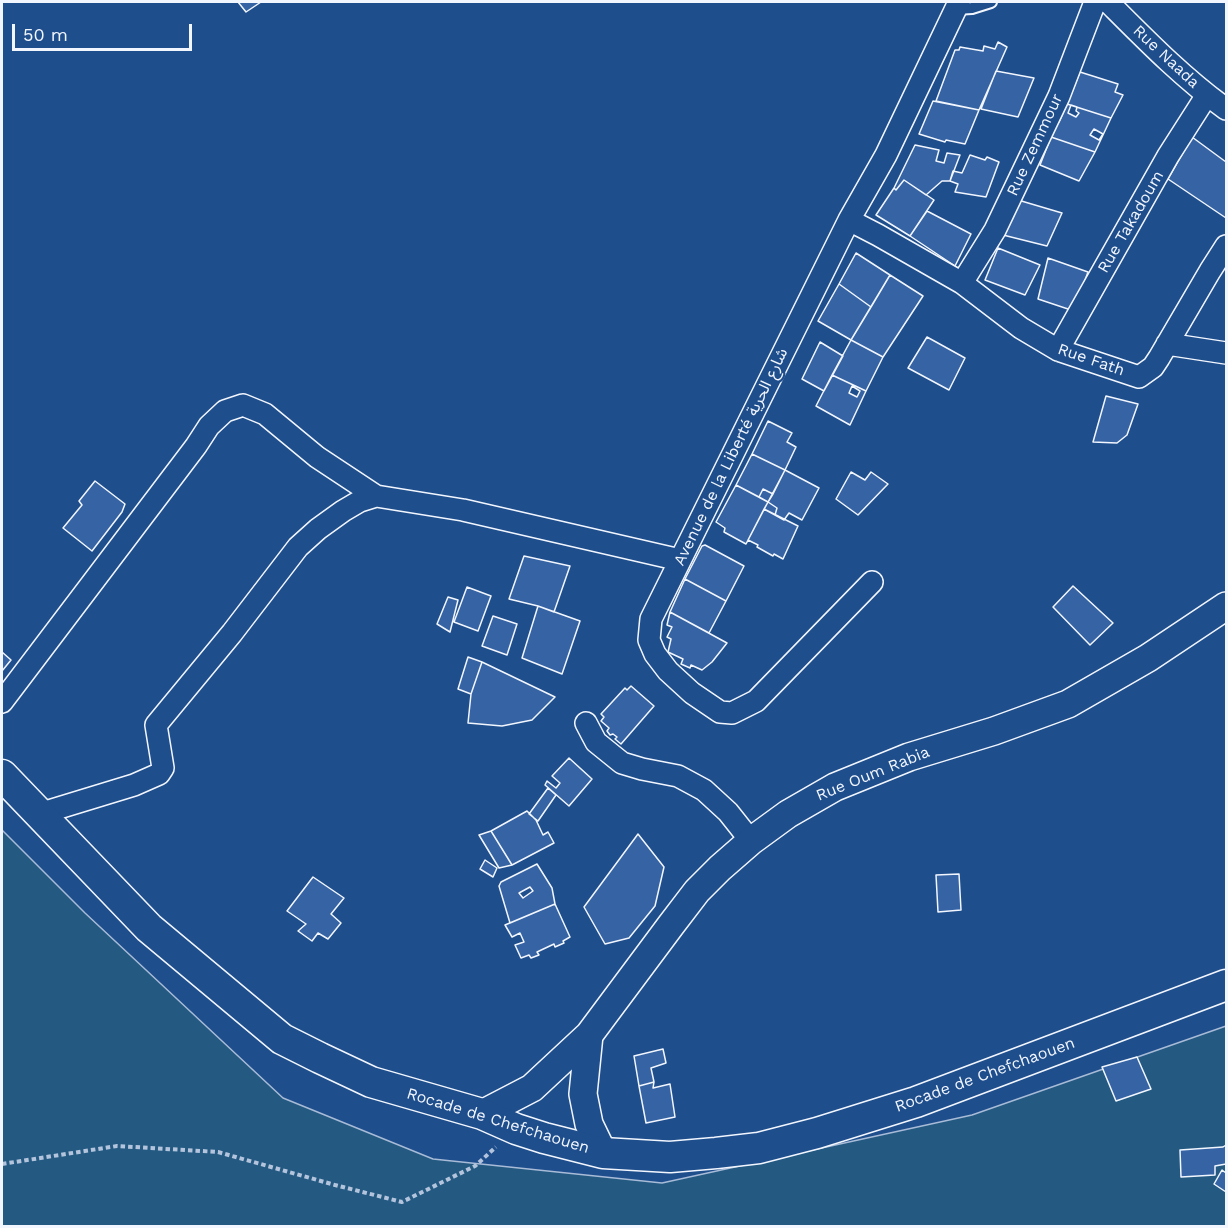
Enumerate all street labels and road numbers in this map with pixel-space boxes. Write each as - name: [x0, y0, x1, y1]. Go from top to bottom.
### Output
- street label: Rue Naada: [1129, 21, 1203, 93]
- street label: Rue Zemmour: [1003, 91, 1067, 199]
- street label: Rue Takadoum: [1094, 167, 1168, 277]
- street label: Rue Fath: [1055, 340, 1127, 380]
- street label: Avenue de la Liberté شارع الحرية: [670, 345, 792, 569]
- street label: Rue Oum Rabia: [813, 743, 933, 805]
- street label: Rocade de Chefchaouen: [892, 1033, 1078, 1117]
- street label: Rocade de Chefchaouen: [404, 1084, 592, 1158]

